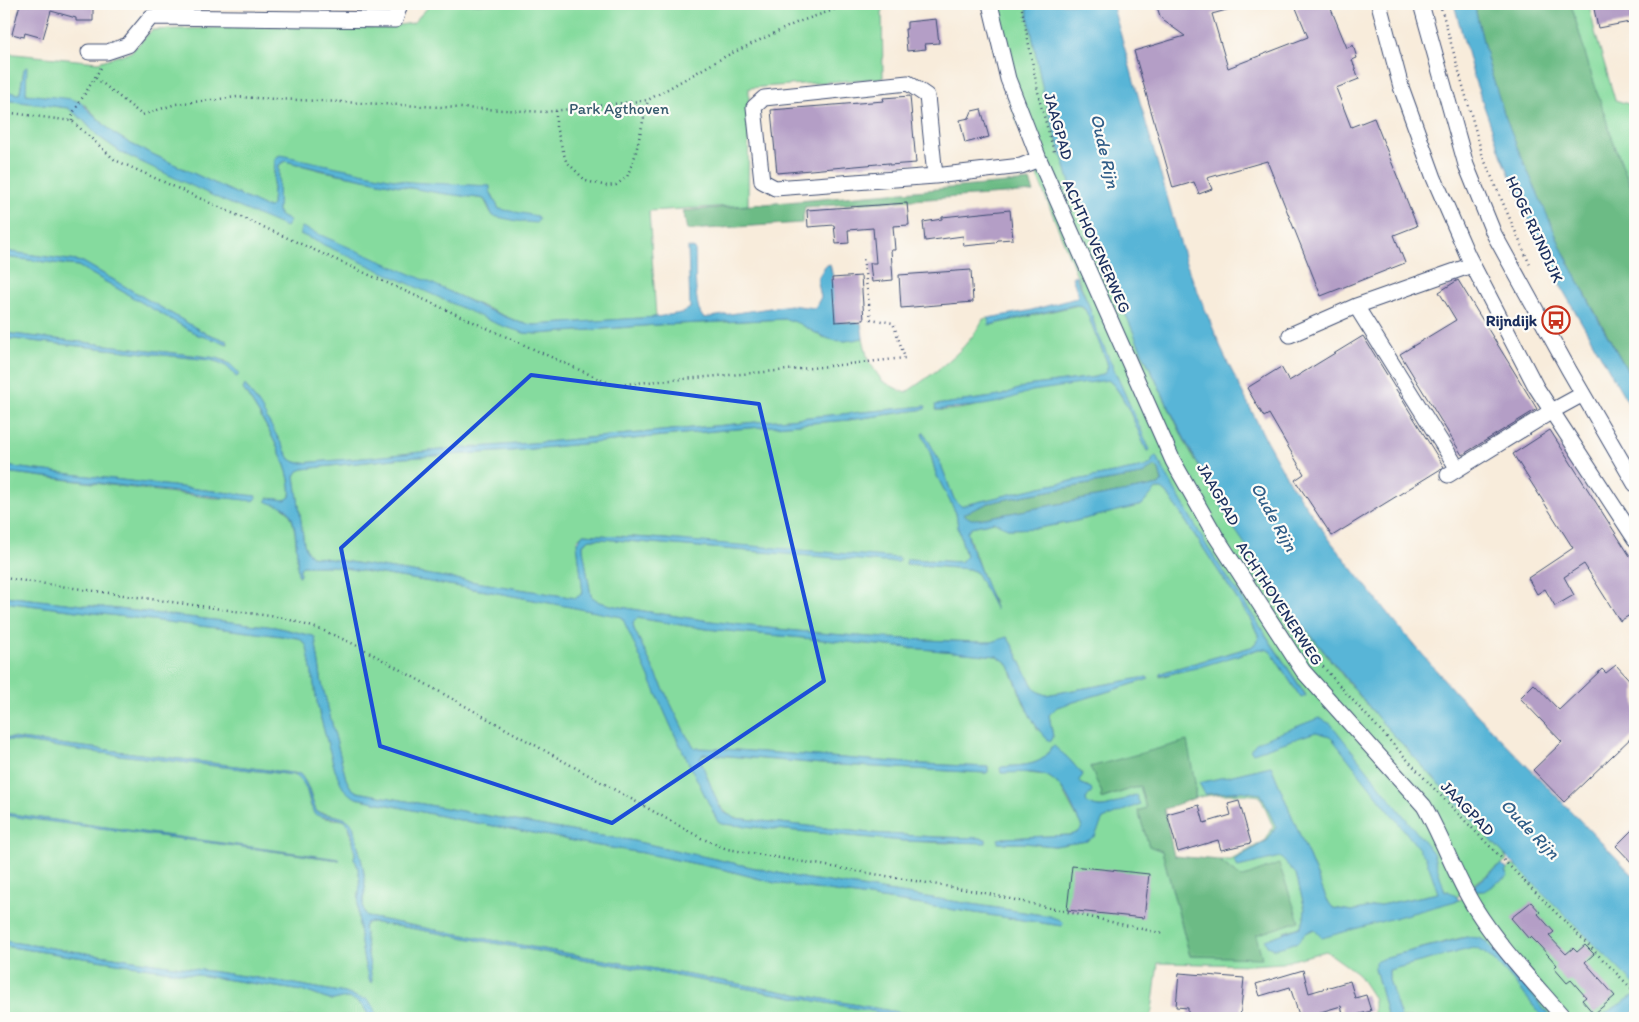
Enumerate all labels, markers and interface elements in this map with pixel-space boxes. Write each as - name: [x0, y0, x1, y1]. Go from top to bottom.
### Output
- street label: JAAGPAD: [1040, 90, 1077, 162]
- park label: Park Agthoven: [569, 99, 669, 118]
- water label: Oude Rijn: [1086, 112, 1124, 191]
- street label: HOGE RIJNDIJK: [1502, 173, 1567, 285]
- street label: ACHTHOVENERWEG: [1059, 176, 1135, 316]
- bus stop icon: Rijndijk: [1541, 305, 1571, 335]
- place label: Rijndijk: [1486, 311, 1538, 331]
- street label: JAAGPAD: [1193, 460, 1244, 529]
- water label: Oude Rijn: [1246, 479, 1302, 556]
- street label: ACHTHOVENERWEG: [1232, 538, 1327, 669]
- street label: JAAGPAD: [1437, 777, 1499, 840]
- water label: Oude Rijn: [1496, 794, 1565, 864]

